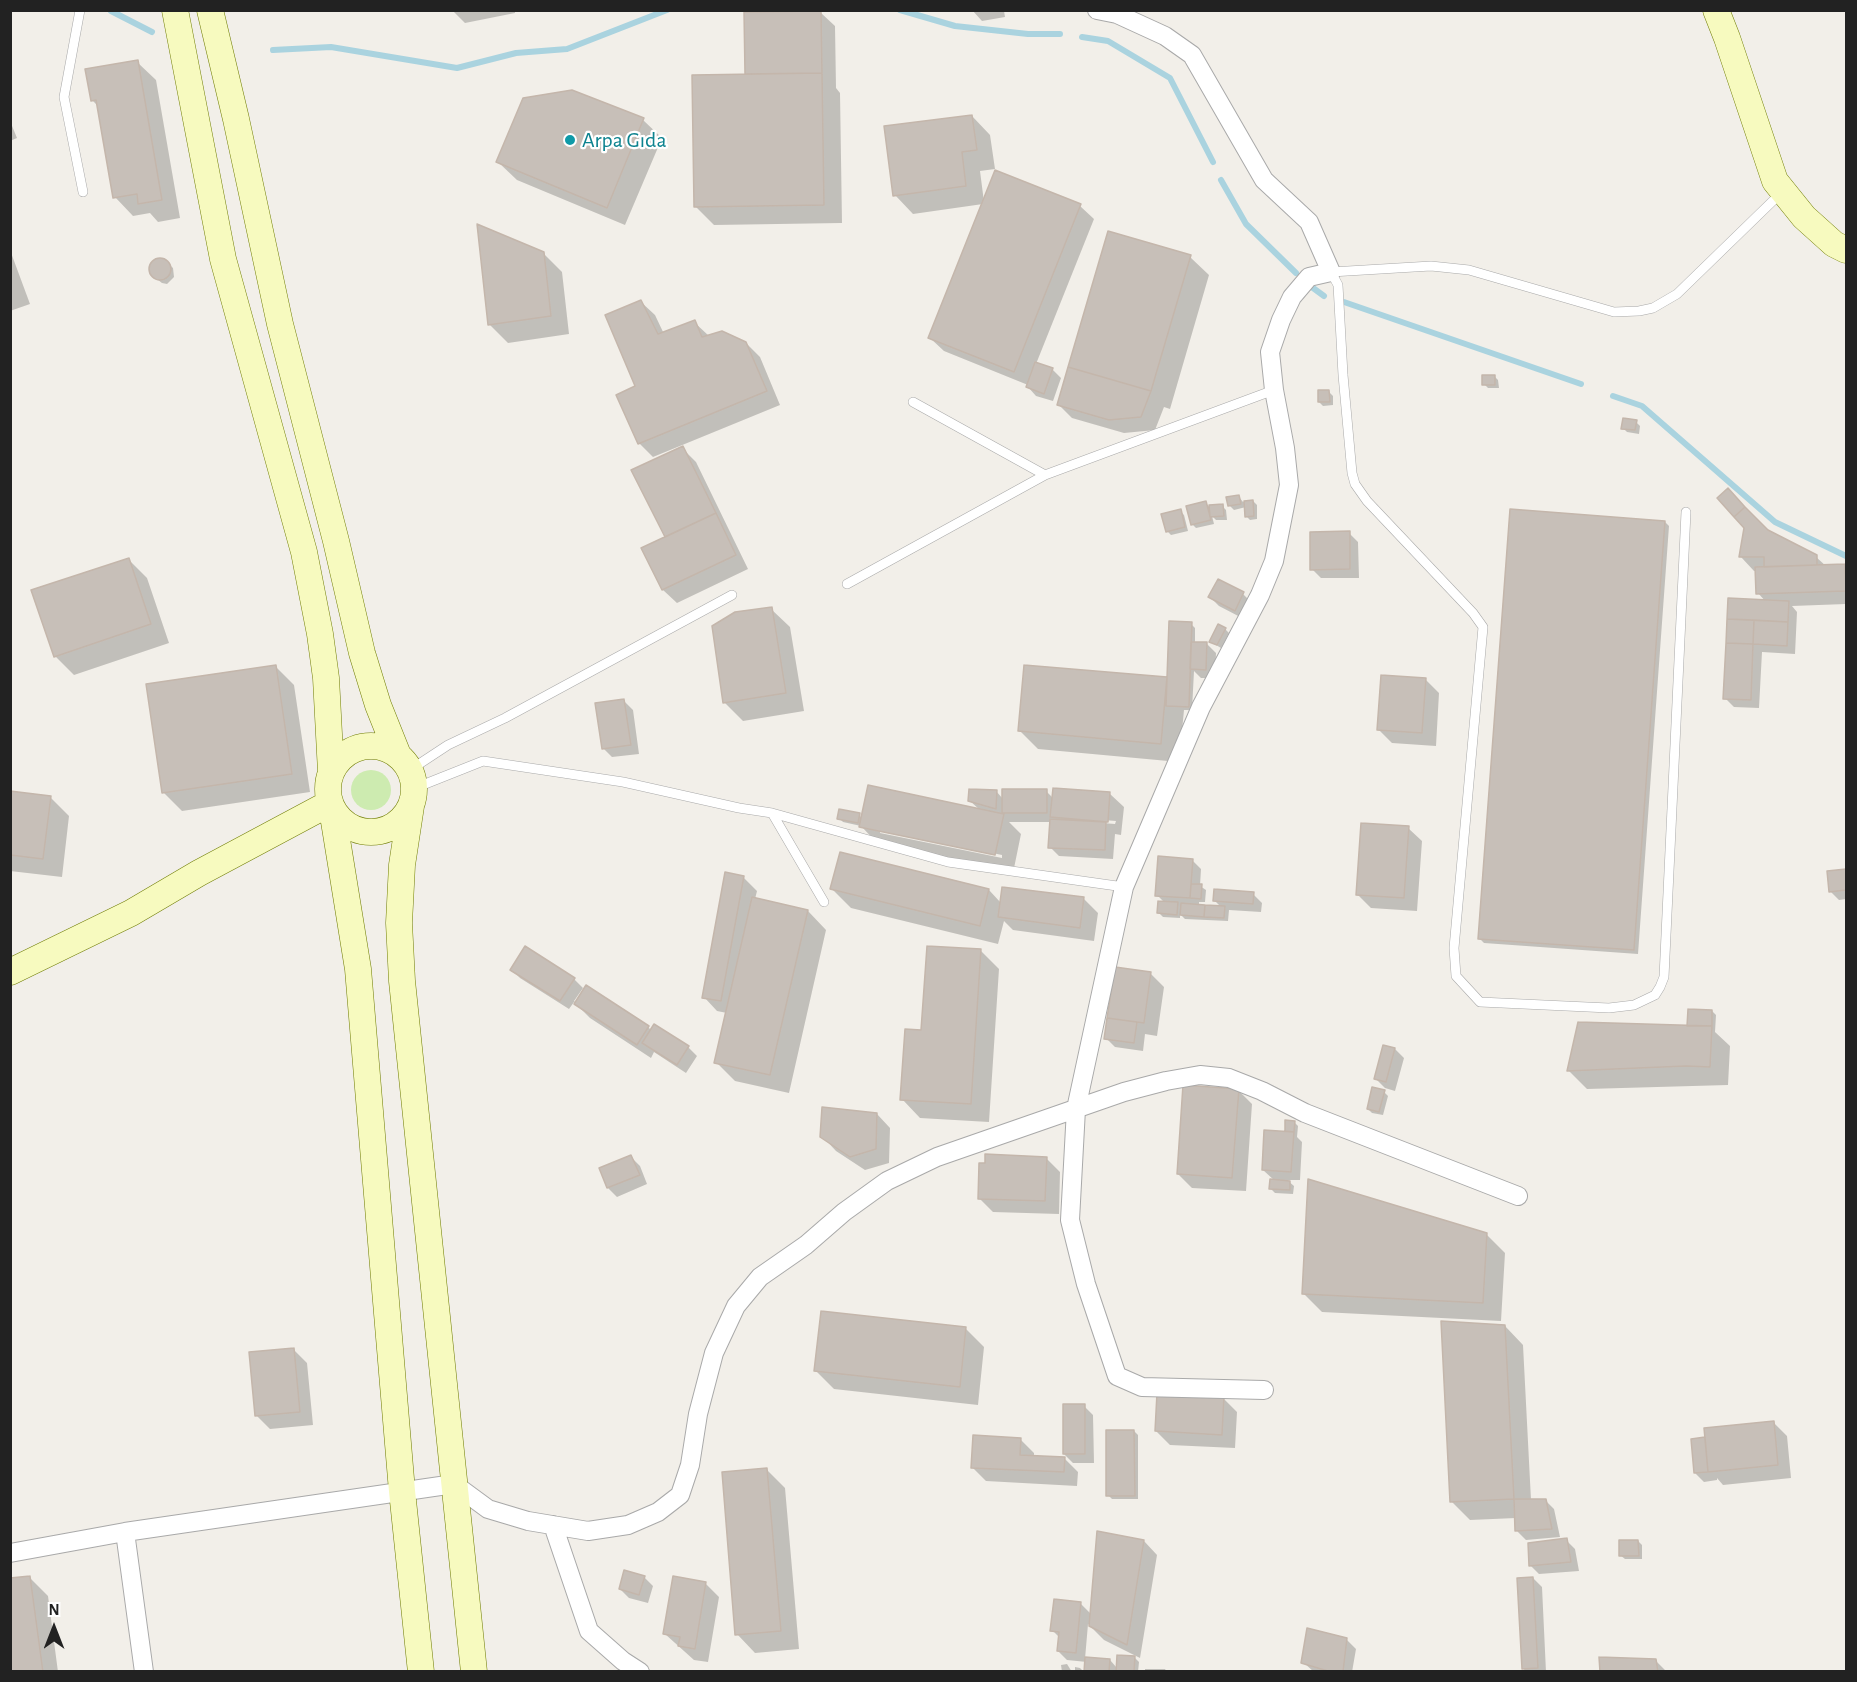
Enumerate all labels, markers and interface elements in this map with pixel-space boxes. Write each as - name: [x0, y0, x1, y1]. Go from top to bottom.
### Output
- place label: Arpa Gıda: [582, 127, 667, 153]
- marker: Arpa Gıda: [563, 133, 577, 147]
- north arrow: [24, 1598, 84, 1658]
- text: N: [48, 1602, 60, 1618]

